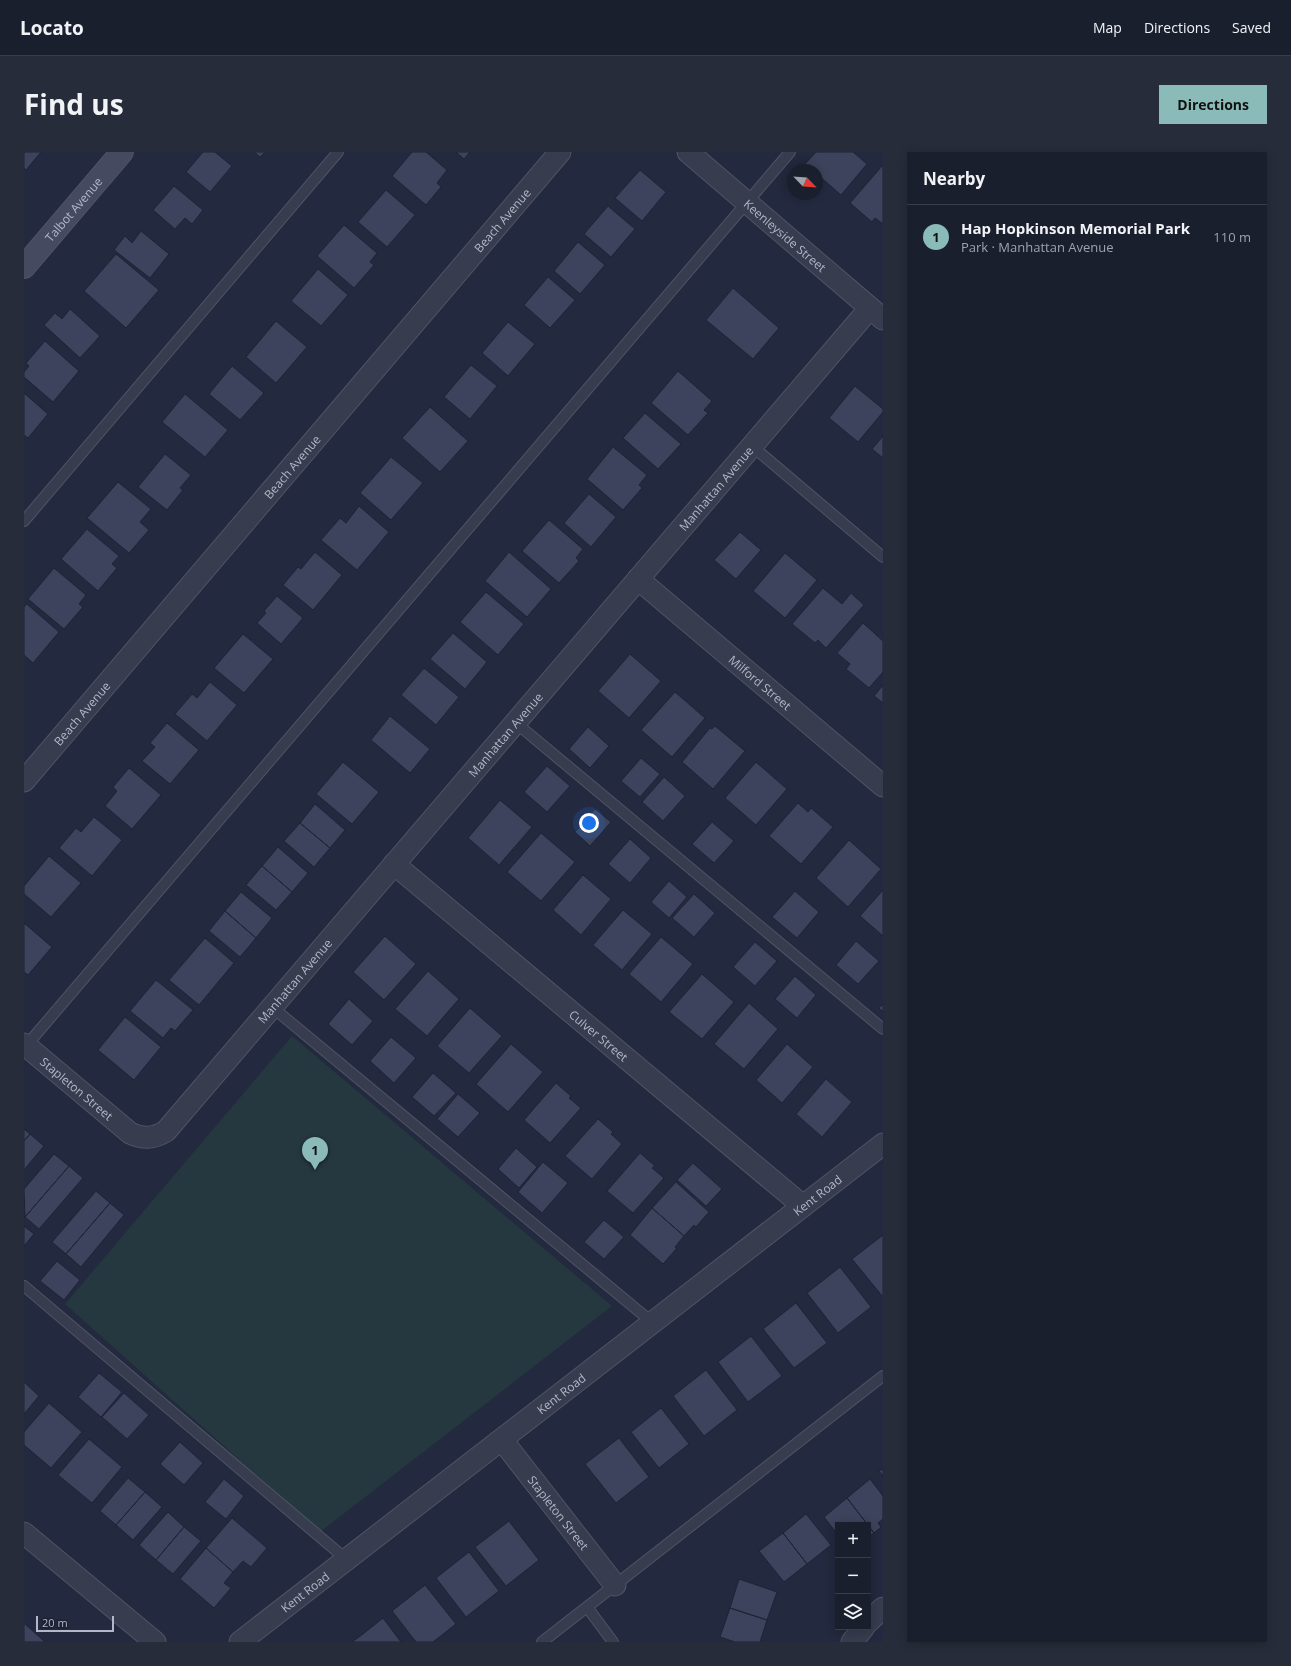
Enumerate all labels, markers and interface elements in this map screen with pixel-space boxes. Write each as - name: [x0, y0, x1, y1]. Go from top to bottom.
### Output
- text: Locato: [20, 15, 84, 41]
- text: Map: [1093, 18, 1122, 37]
- text: Directions: [1144, 18, 1210, 37]
- text: Saved: [1232, 18, 1271, 37]
- text: Find us: [24, 85, 124, 123]
- button: Directions: [1159, 85, 1267, 124]
- north arrow: [787, 164, 823, 200]
- text: Nearby: [923, 167, 985, 190]
- street label: Talbot Avenue: [41, 173, 106, 245]
- street label: Beach Avenue: [470, 184, 534, 256]
- street label: Keenleyside Street: [740, 195, 830, 275]
- text: Hap Hopkinson Memorial Park: [961, 218, 1190, 238]
- text: 1: [932, 228, 940, 246]
- text: 110 m: [1213, 228, 1251, 246]
- text: Park · Manhattan Avenue: [961, 238, 1114, 256]
- street label: Beach Avenue: [260, 431, 324, 502]
- street label: Manhattan Avenue: [675, 442, 757, 534]
- street label: Milford Street: [725, 651, 795, 714]
- street label: Beach Avenue: [50, 677, 114, 749]
- street label: Manhattan Avenue: [464, 688, 546, 780]
- your location: [579, 813, 599, 833]
- street label: Manhattan Avenue: [254, 935, 336, 1027]
- street label: Culver Street: [566, 1006, 632, 1065]
- street label: Stapleton Street: [37, 1053, 117, 1124]
- pin: 1: [302, 1137, 328, 1170]
- street label: Kent Road: [789, 1171, 845, 1219]
- street label: Kent Road: [533, 1369, 589, 1418]
- street label: Stapleton Street: [524, 1472, 593, 1553]
- map controls: [835, 1522, 871, 1630]
- button: +: [835, 1522, 871, 1558]
- button: −: [835, 1558, 871, 1594]
- street label: Kent Road: [277, 1567, 333, 1616]
- button: layers: [835, 1594, 871, 1630]
- scale bar: [36, 1614, 114, 1633]
- text: 20 m: [42, 1615, 68, 1630]

